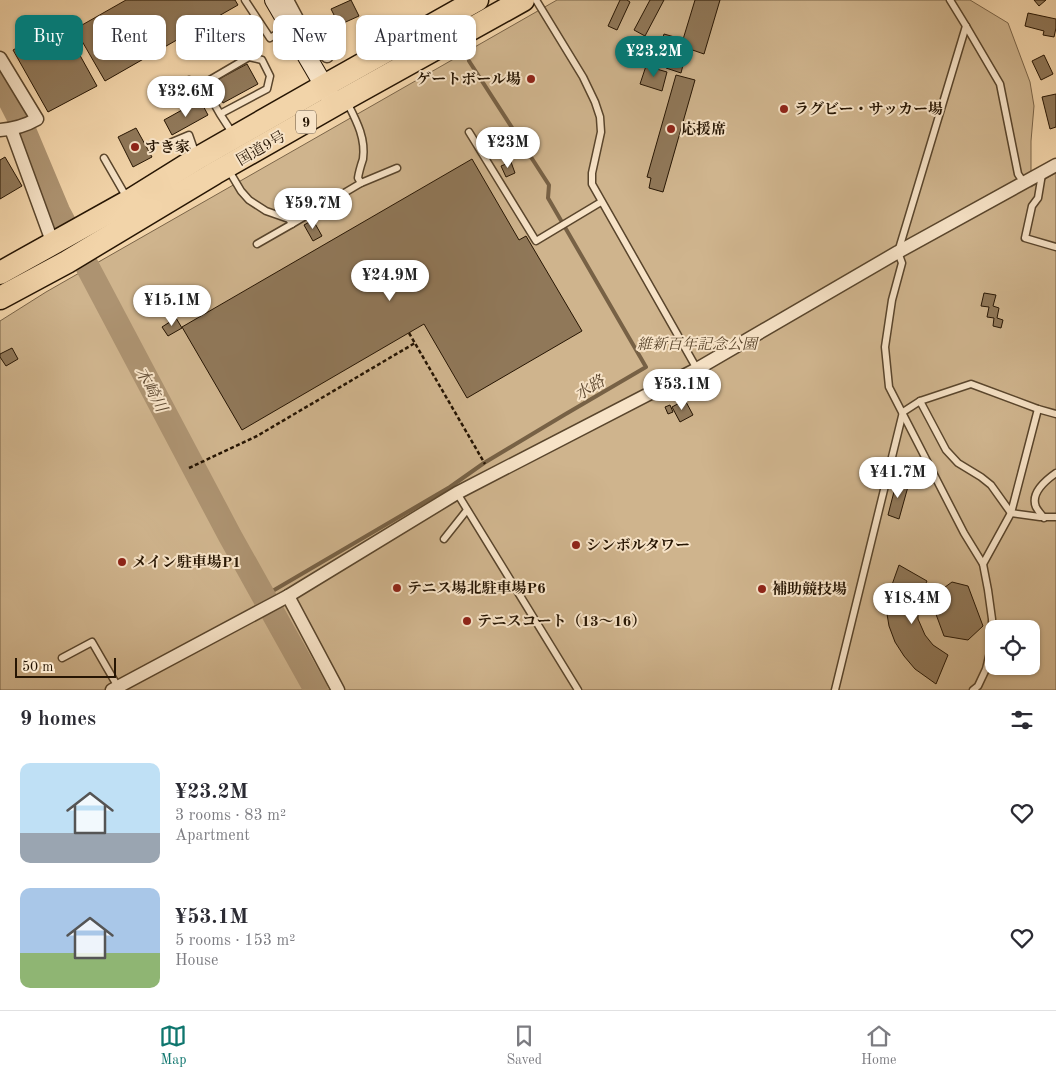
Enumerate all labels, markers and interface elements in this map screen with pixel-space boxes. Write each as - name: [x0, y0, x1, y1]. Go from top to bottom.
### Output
- chip: Buy: [15, 15, 83, 60]
- chip: Rent: [93, 15, 166, 60]
- chip: Filters: [176, 15, 263, 60]
- chip: New: [273, 15, 346, 60]
- chip: Apartment: [356, 15, 476, 60]
- pin: ¥23.2M: [613, 36, 695, 78]
- text: ¥23.2M: [626, 44, 682, 60]
- place label: ゲートボール場: [416, 71, 521, 88]
- marker: ゲートボール場: [525, 73, 537, 85]
- pin: ¥32.6M: [145, 76, 227, 118]
- text: ¥32.6M: [158, 84, 214, 100]
- place label: ラグビー・サッカー場: [794, 101, 943, 118]
- marker: ラグビー・サッカー場: [778, 103, 790, 115]
- road number: 9: [296, 110, 316, 134]
- place label: 応援席: [681, 121, 726, 138]
- marker: 応援席: [665, 123, 677, 135]
- pin: ¥23M: [478, 126, 538, 169]
- street label: 国道9号: [234, 128, 289, 169]
- text: ¥23M: [487, 135, 529, 151]
- place label: すき家: [145, 139, 190, 156]
- marker: すき家: [129, 141, 141, 153]
- pin: ¥59.7M: [272, 188, 354, 230]
- text: ¥59.7M: [285, 196, 341, 212]
- pin: ¥24.9M: [349, 260, 431, 302]
- text: ¥24.9M: [362, 268, 418, 284]
- pin: ¥15.1M: [131, 284, 213, 327]
- text: ¥15.1M: [144, 293, 200, 309]
- park label: 維新百年記念公園: [637, 336, 760, 353]
- water label: 木崎川: [132, 364, 171, 417]
- pin: ¥53.1M: [641, 368, 723, 411]
- water label: 水路: [571, 371, 609, 404]
- text: ¥53.1M: [654, 377, 710, 393]
- pin: ¥41.7M: [857, 456, 939, 499]
- text: ¥41.7M: [870, 465, 926, 481]
- place label: シンボルタワー: [586, 537, 690, 554]
- marker: シンボルタワー: [570, 539, 582, 551]
- place label: メイン駐車場P1: [132, 554, 241, 571]
- marker: メイン駐車場P1: [116, 556, 128, 568]
- place label: テニス場北駐車場P6: [407, 580, 546, 597]
- place label: 補助競技場: [772, 580, 847, 598]
- marker: テニス場北駐車場P6: [391, 582, 403, 594]
- pin: ¥18.4M: [871, 582, 953, 625]
- marker: 補助競技場: [756, 583, 768, 595]
- text: ¥18.4M: [884, 591, 940, 607]
- place label: テニスコート（13～16）: [477, 613, 646, 630]
- marker: テニスコート（13～16）: [461, 615, 473, 627]
- map controls: [985, 620, 1040, 675]
- button: locate: [985, 620, 1040, 675]
- scale bar: [15, 655, 116, 678]
- text: 50 m: [22, 660, 53, 674]
- icon: filters: [1008, 706, 1036, 734]
- text: 9 homes: [20, 709, 96, 730]
- text: ¥23.2M: [175, 782, 248, 803]
- icon: home: [60, 783, 120, 843]
- icon: heart: [1008, 799, 1036, 827]
- text: 3 rooms · 83 m²: [175, 808, 286, 824]
- text: Apartment: [175, 828, 250, 844]
- text: ¥53.1M: [175, 907, 248, 928]
- icon: home: [60, 908, 120, 968]
- icon: heart: [1008, 924, 1036, 952]
- text: 5 rooms · 153 m²: [175, 933, 295, 949]
- text: House: [175, 953, 218, 969]
- tab: Map: [159, 1022, 187, 1069]
- tab: Saved: [506, 1022, 542, 1069]
- tab: Home: [861, 1022, 897, 1069]

